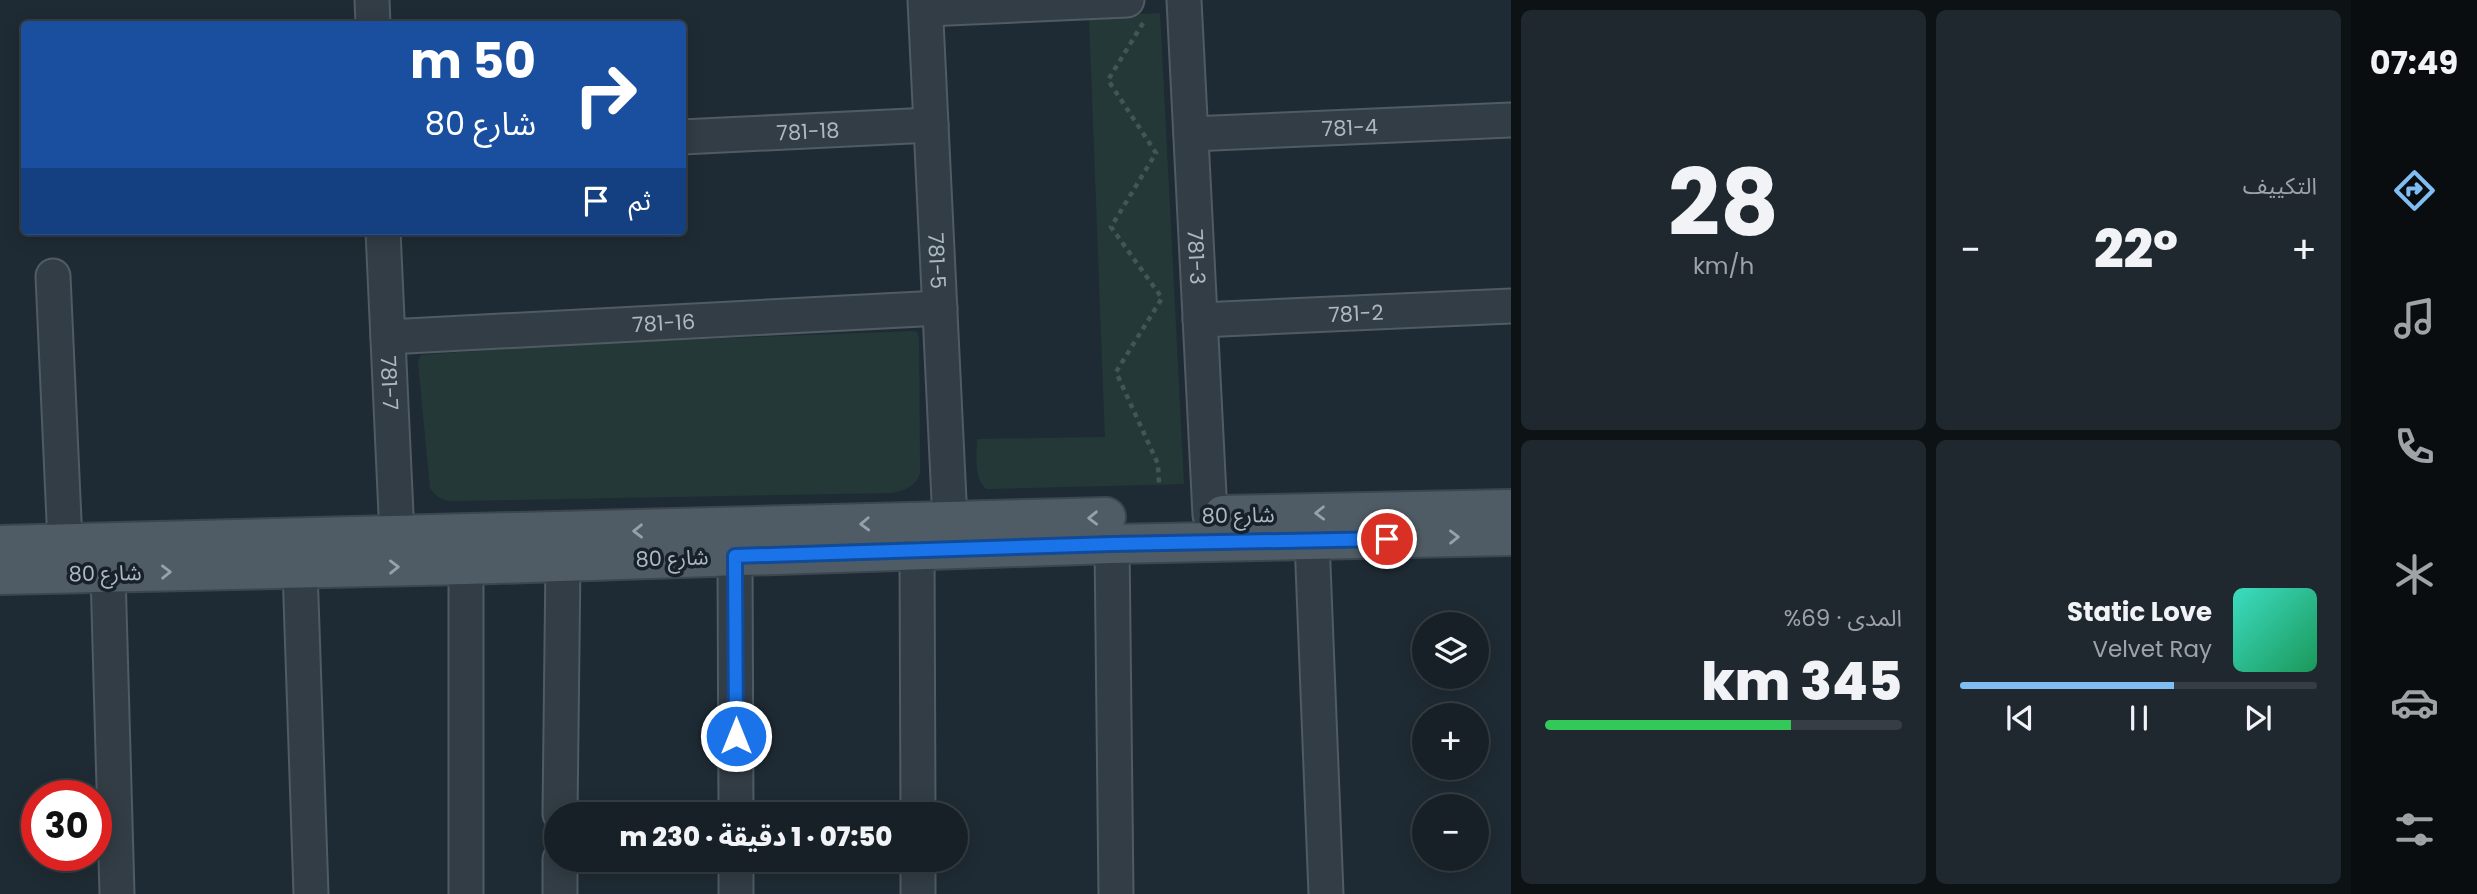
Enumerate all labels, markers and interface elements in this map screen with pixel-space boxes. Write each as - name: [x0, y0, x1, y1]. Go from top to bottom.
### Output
- text: 50 m: [410, 27, 536, 95]
- text: 07:49: [2370, 40, 2458, 85]
- icon: right: [560, 49, 651, 140]
- text: شارع 80: [425, 101, 536, 146]
- street label: 781-4: [1321, 111, 1379, 143]
- street label: 781-18: [776, 115, 840, 147]
- text: 28: [1668, 139, 1779, 267]
- icon: directions: [2390, 166, 2439, 215]
- text: التكييف: [2243, 170, 2317, 202]
- icon: arrive: [577, 182, 615, 220]
- text: ثم: [629, 183, 651, 219]
- text: 22°: [2094, 213, 2178, 286]
- text: −: [1960, 223, 1981, 276]
- text: +: [2291, 223, 2317, 276]
- street label: 781-3: [1181, 228, 1213, 285]
- street label: 781-5: [922, 232, 953, 289]
- text: km/h: [1693, 250, 1754, 282]
- icon: music: [2390, 294, 2439, 343]
- street label: 781-2: [1328, 297, 1384, 329]
- street label: 781-16: [631, 306, 696, 339]
- street label: 781-7: [374, 355, 406, 411]
- icon: phone: [2390, 422, 2439, 471]
- street label: شارع 80: [1201, 500, 1275, 531]
- one-way arrow: [1315, 505, 1326, 520]
- pin: [1357, 509, 1417, 569]
- one-way arrow: [1087, 510, 1098, 525]
- one-way arrow: [860, 516, 871, 531]
- icon: arrive: [1368, 520, 1406, 558]
- one-way arrow: [632, 523, 643, 539]
- one-way arrow: [1448, 530, 1459, 545]
- street label: شارع 80: [635, 542, 709, 575]
- icon: climate: [2390, 550, 2439, 599]
- street label: شارع 80: [68, 558, 142, 589]
- one-way arrow: [388, 559, 399, 574]
- one-way arrow: [161, 564, 172, 580]
- text: Static Love: [2067, 594, 2212, 630]
- text: المدى · 69%: [1784, 602, 1902, 634]
- map controls: [1412, 612, 1489, 871]
- button: layers: [1412, 612, 1489, 689]
- text: Velvet Ray: [2092, 633, 2212, 665]
- text: 345 km: [1701, 645, 1902, 718]
- icon: car: [2390, 678, 2439, 727]
- position arrow: [699, 699, 773, 773]
- icon: previous: [2001, 699, 2039, 737]
- icon: pause: [2120, 699, 2158, 737]
- icon: next: [2239, 699, 2277, 737]
- button: +: [1412, 703, 1489, 780]
- speed limit sign: 30: [21, 780, 112, 871]
- button: −: [1412, 794, 1489, 871]
- icon: filters: [2390, 805, 2439, 854]
- text: 07:50 · 1 دقيقة · 230 m: [620, 819, 892, 855]

